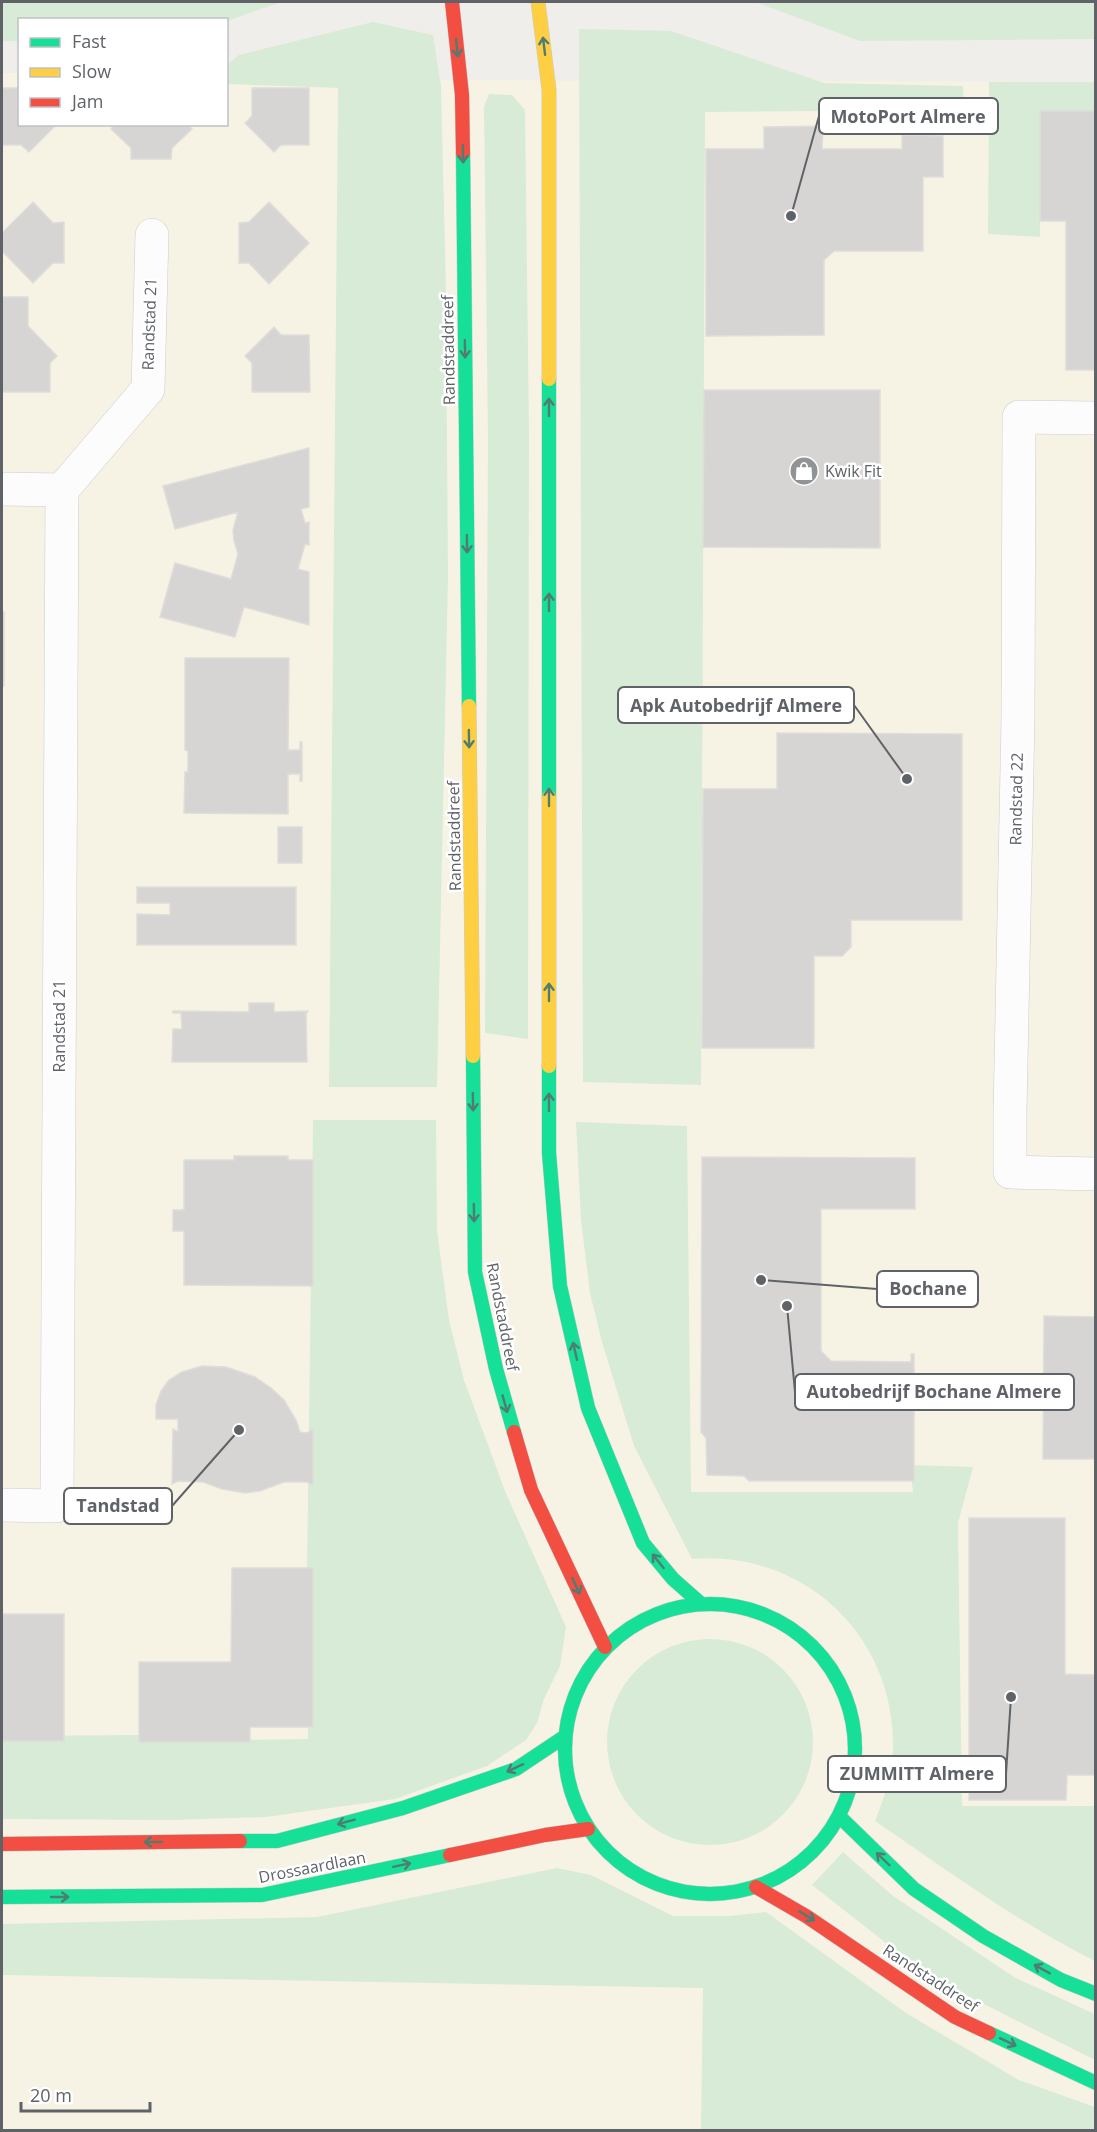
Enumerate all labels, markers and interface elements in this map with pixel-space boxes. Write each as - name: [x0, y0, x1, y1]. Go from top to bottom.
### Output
- legend: [18, 18, 228, 126]
- text: Fast: [72, 29, 106, 53]
- one-way arrow: [538, 36, 549, 56]
- one-way arrow: [452, 38, 463, 58]
- text: Slow: [72, 59, 111, 83]
- text: Jam: [70, 89, 104, 113]
- callout: MotoPort Almere: [819, 98, 998, 134]
- text: MotoPort Almere: [830, 104, 986, 128]
- one-way arrow: [457, 143, 469, 163]
- street label: Randstad 21: [136, 277, 162, 371]
- street label: Randstaddreef: [436, 293, 460, 405]
- one-way arrow: [459, 338, 471, 358]
- one-way arrow: [543, 398, 555, 418]
- shop icon: Kwik Fit: [788, 455, 820, 487]
- place label: Kwik Fit: [825, 460, 882, 482]
- one-way arrow: [461, 533, 473, 553]
- one-way arrow: [543, 593, 555, 613]
- callout: Apk Autobedrijf Almere: [618, 687, 854, 723]
- text: Apk Autobedrijf Almere: [630, 693, 842, 717]
- one-way arrow: [463, 728, 475, 748]
- street label: Randstad 22: [1004, 752, 1028, 846]
- street label: Randstaddreef: [442, 779, 466, 891]
- one-way arrow: [543, 788, 555, 808]
- street label: Randstad 21: [48, 980, 70, 1072]
- one-way arrow: [543, 983, 555, 1003]
- one-way arrow: [467, 1092, 479, 1112]
- one-way arrow: [543, 1092, 555, 1112]
- one-way arrow: [469, 1202, 480, 1222]
- street label: Randstaddreef: [482, 1261, 525, 1375]
- callout: Bochane: [877, 1271, 978, 1307]
- text: Bochane: [889, 1276, 967, 1300]
- one-way arrow: [568, 1342, 580, 1361]
- callout: Autobedrijf Bochane Almere: [795, 1374, 1074, 1410]
- text: Autobedrijf Bochane Almere: [807, 1379, 1061, 1403]
- one-way arrow: [500, 1394, 512, 1413]
- callout: Tandstad: [64, 1488, 172, 1524]
- text: Tandstad: [76, 1493, 160, 1517]
- one-way arrow: [652, 1554, 665, 1570]
- one-way arrow: [570, 1576, 582, 1594]
- callout: ZUMMITT Almere: [828, 1756, 1006, 1792]
- text: ZUMMITT Almere: [840, 1761, 994, 1785]
- one-way arrow: [506, 1763, 524, 1775]
- one-way arrow: [337, 1817, 356, 1829]
- one-way arrow: [144, 1836, 164, 1848]
- street label: Drossaardlaan: [257, 1846, 367, 1888]
- one-way arrow: [875, 1852, 890, 1866]
- one-way arrow: [392, 1859, 411, 1871]
- one-way arrow: [49, 1891, 69, 1903]
- one-way arrow: [798, 1911, 815, 1923]
- street label: Randstaddreef: [879, 1939, 984, 2018]
- one-way arrow: [1034, 1963, 1052, 1974]
- one-way arrow: [999, 2037, 1017, 2049]
- scale bar: [21, 2075, 150, 2113]
- text: 20 m: [30, 2083, 72, 2107]

